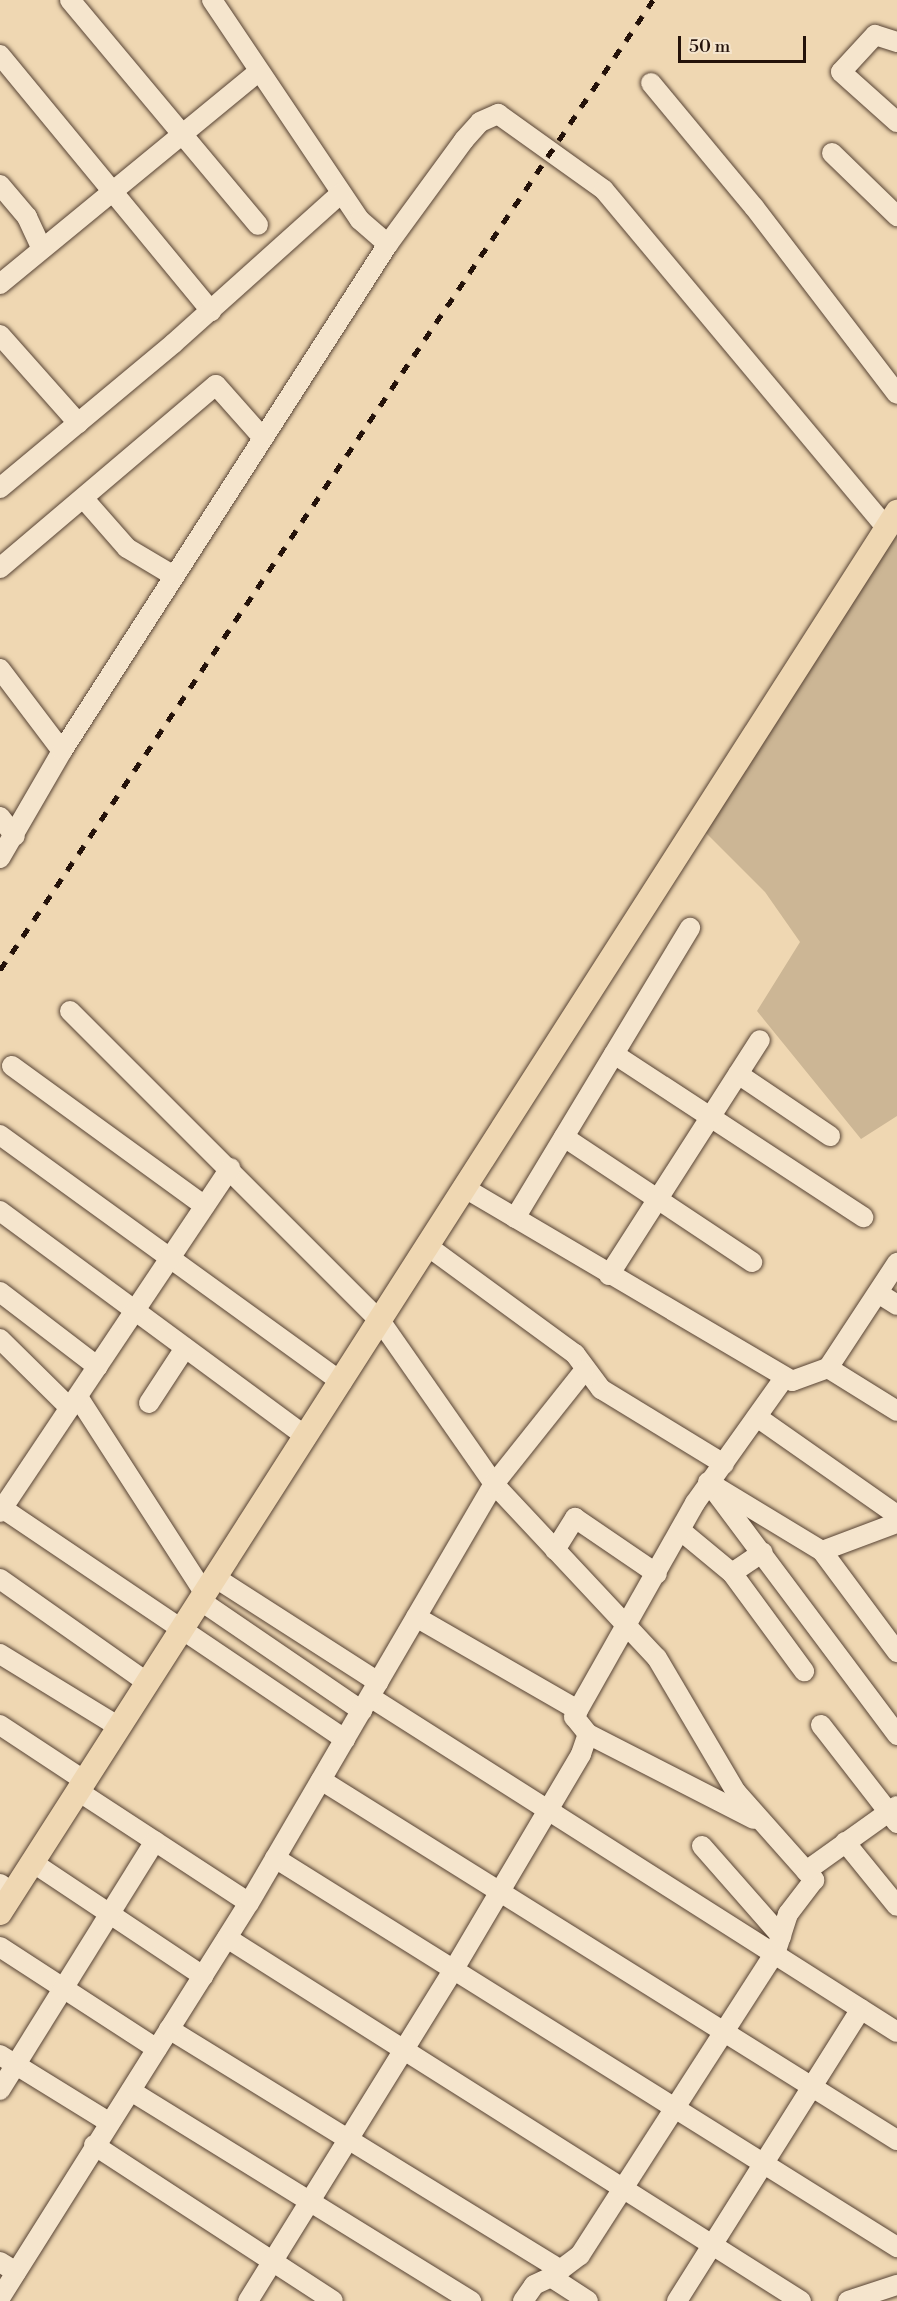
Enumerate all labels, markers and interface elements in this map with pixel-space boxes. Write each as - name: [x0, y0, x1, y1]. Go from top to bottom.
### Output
- scale bar: [681, 24, 808, 62]
- text: 50 m: [689, 35, 730, 58]

